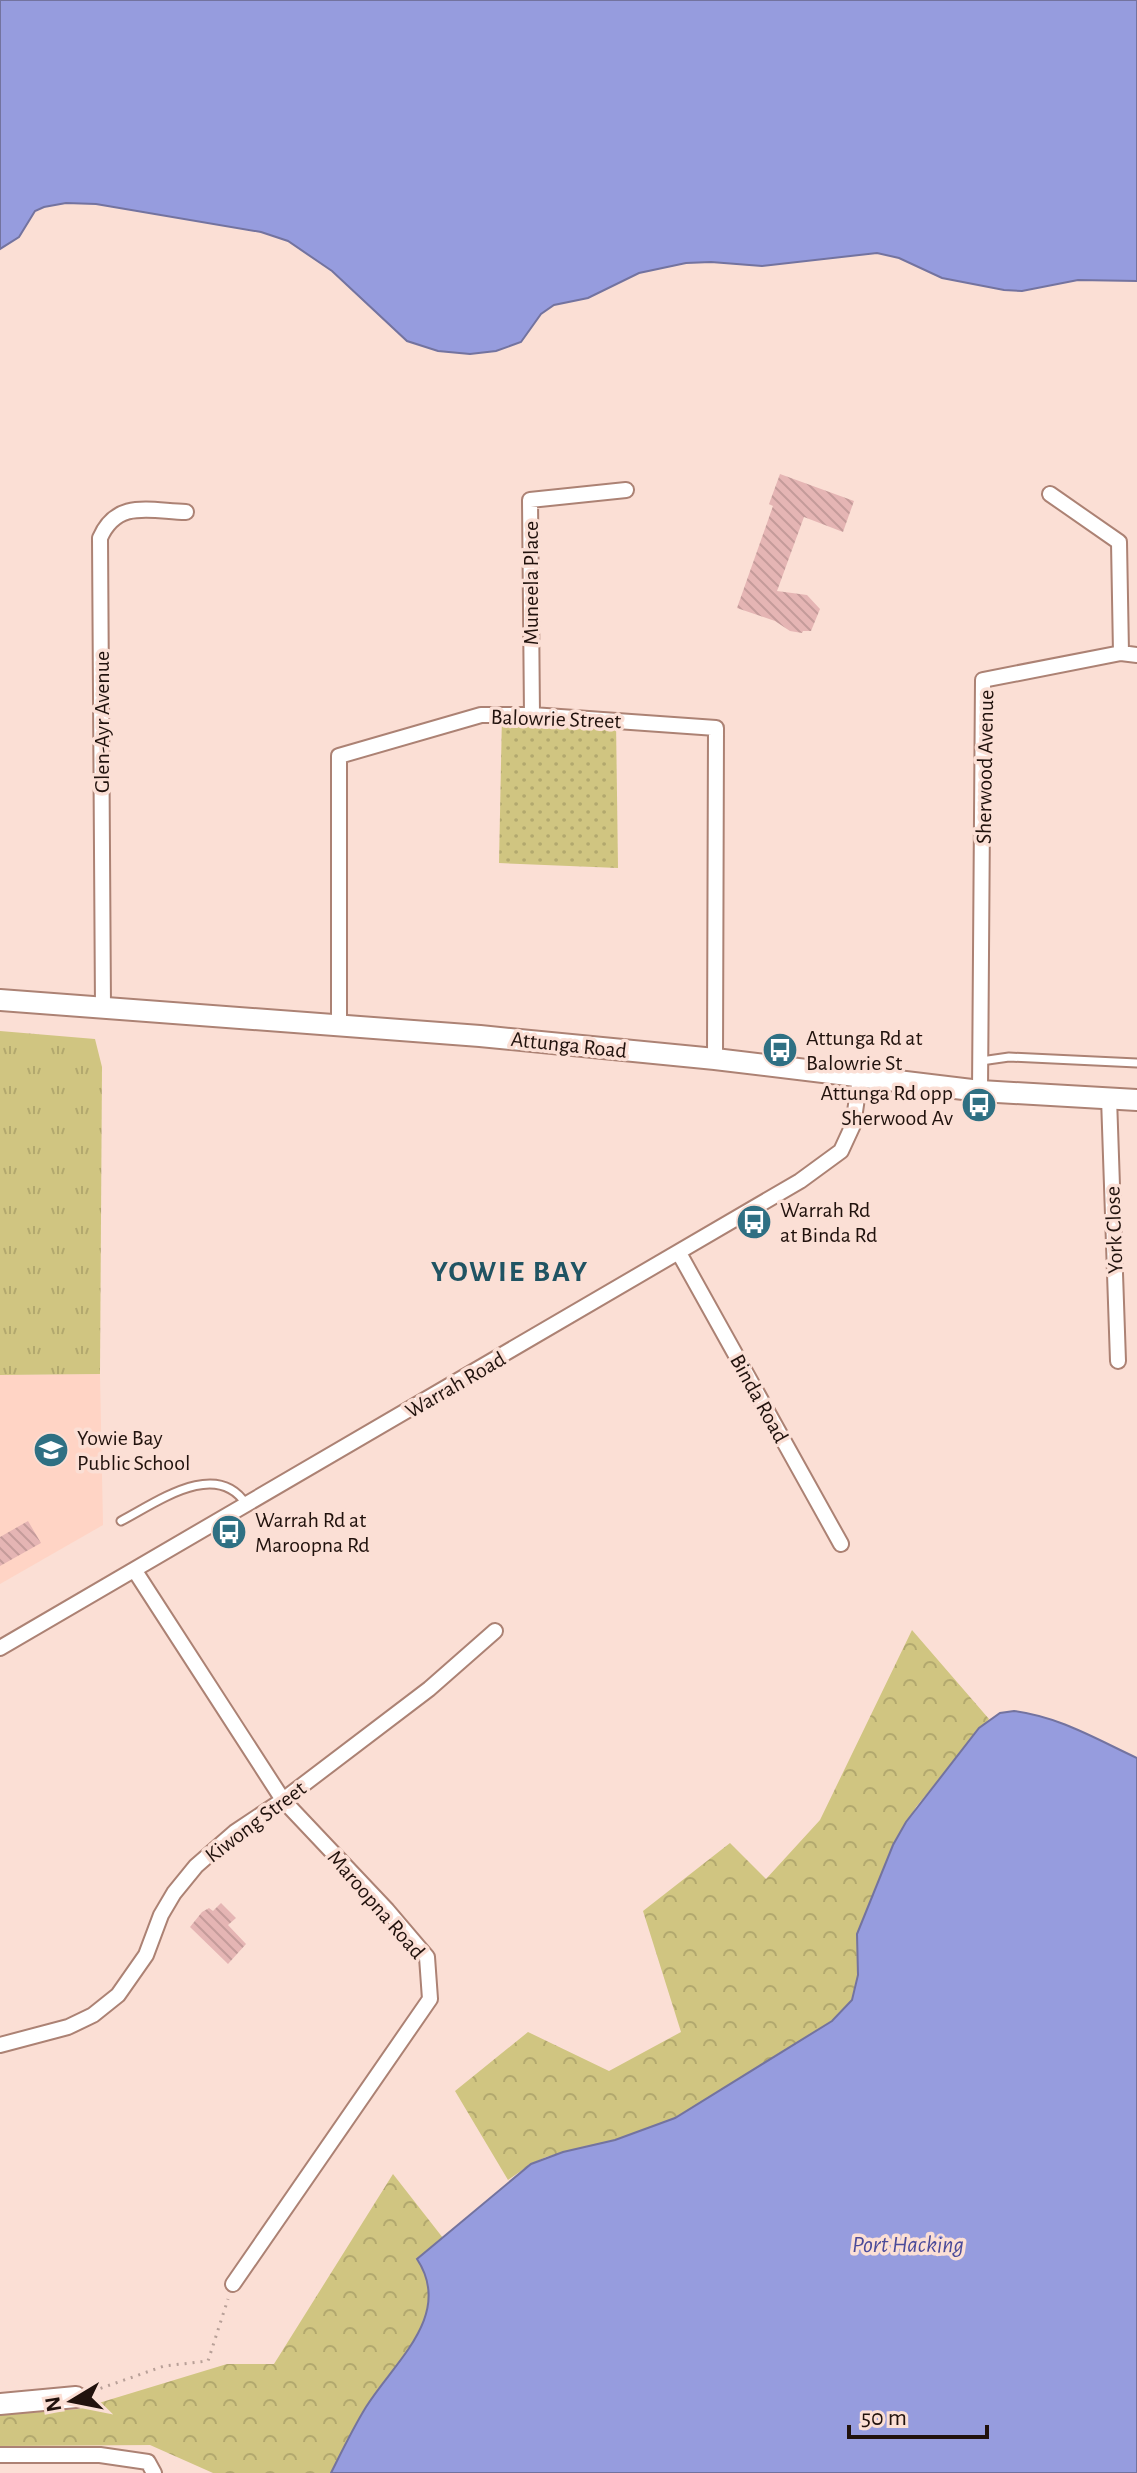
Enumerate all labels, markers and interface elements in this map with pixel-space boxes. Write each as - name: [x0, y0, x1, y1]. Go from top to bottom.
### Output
- street label: Muneela Place: [520, 521, 542, 645]
- street label: Glen-Ayr Avenue: [91, 651, 113, 793]
- street label: Sherwood Avenue: [973, 690, 997, 844]
- street label: Balowrie Street: [490, 706, 622, 732]
- place label: Attunga Rd at Balowrie St: [806, 1027, 923, 1074]
- street label: Attunga Road: [510, 1028, 628, 1062]
- bus stop icon: Attunga Rd at Balowrie St: [761, 1031, 799, 1069]
- place label: Attunga Rd opp Sherwood Av: [820, 1082, 954, 1129]
- bus stop icon: Attunga Rd opp Sherwood Av: [960, 1086, 998, 1124]
- street label: York Close: [1101, 1186, 1127, 1274]
- place label: Warrah Rd at Binda Rd: [780, 1199, 877, 1246]
- bus stop icon: Warrah Rd at Binda Rd: [735, 1203, 773, 1241]
- district label: YOWIE BAY: [431, 1257, 589, 1287]
- street label: Warrah Road: [402, 1347, 509, 1422]
- street label: Binda Road: [726, 1351, 792, 1446]
- place label: Yowie Bay Public School: [77, 1427, 190, 1474]
- school or university icon: Yowie Bay Public School: [32, 1431, 70, 1469]
- place label: Warrah Rd at Maroopna Rd: [255, 1509, 370, 1556]
- bus stop icon: Warrah Rd at Maroopna Rd: [210, 1513, 248, 1551]
- street label: Kiwong Street: [201, 1777, 310, 1867]
- street label: Maroopna Road: [323, 1846, 429, 1963]
- water label: Port Hacking: [852, 2233, 964, 2257]
- north arrow: [32, 2361, 112, 2441]
- scale bar: [849, 2389, 987, 2439]
- text: N: [41, 2395, 65, 2414]
- text: 50 m: [861, 2406, 907, 2430]

